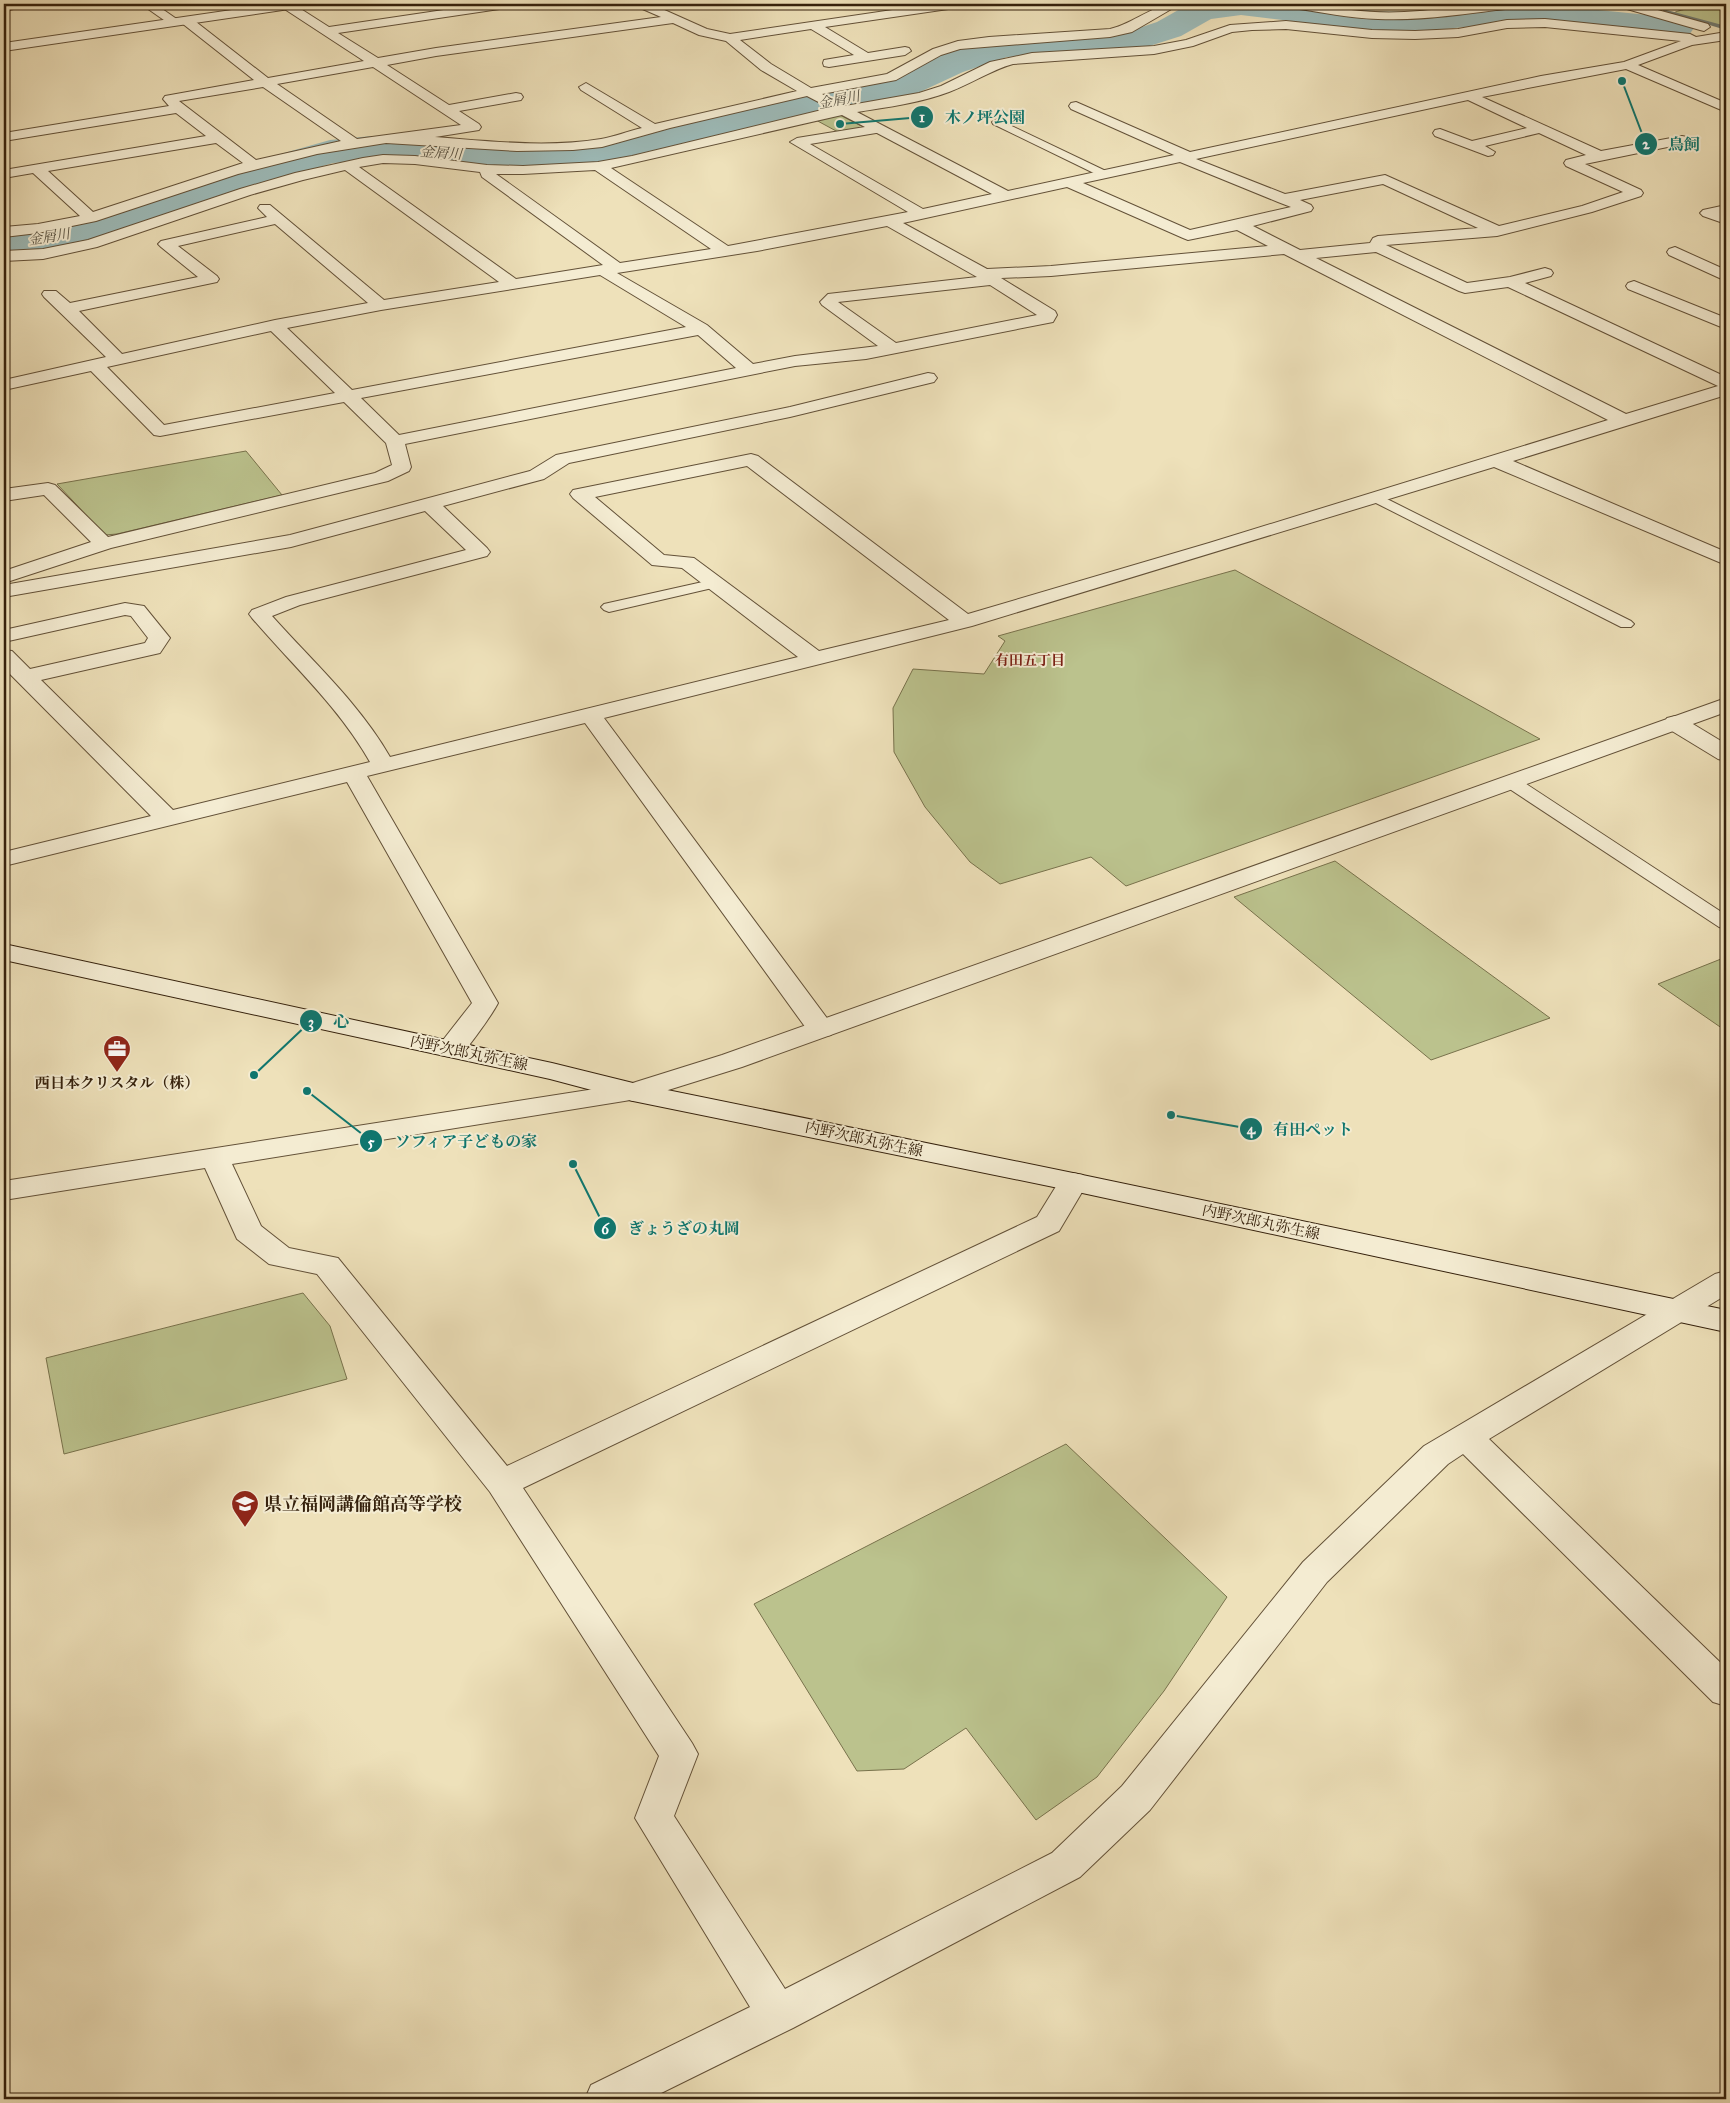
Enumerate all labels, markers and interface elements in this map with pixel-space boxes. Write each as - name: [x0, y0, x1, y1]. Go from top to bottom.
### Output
- water label: 金屑川: [817, 87, 863, 112]
- callout: 木ノ坪公園: [910, 102, 1035, 133]
- text: 1: [919, 108, 925, 126]
- text: 木ノ坪公園: [945, 108, 1025, 127]
- callout: 鳥飼: [1633, 128, 1710, 159]
- text: 2: [1642, 135, 1650, 153]
- text: 鳥飼: [1668, 135, 1700, 154]
- water label: 金屑川: [419, 143, 465, 163]
- water label: 金屑川: [27, 225, 73, 249]
- district label: 有田五丁目: [995, 652, 1065, 669]
- callout: 心: [298, 1006, 359, 1037]
- text: 心: [333, 1012, 349, 1031]
- text: 3: [308, 1013, 314, 1032]
- street label: 内野次郎丸弥生線: [408, 1032, 530, 1074]
- office icon: 西日本クリスタル（株）: [102, 1034, 132, 1073]
- place label: 西日本クリスタル（株）: [35, 1074, 199, 1092]
- callout: 有田ペット: [1238, 1113, 1363, 1144]
- street label: 内野次郎丸弥生線: [803, 1118, 925, 1160]
- text: 4: [1247, 1120, 1256, 1139]
- text: 有田ペット: [1273, 1120, 1353, 1139]
- callout: ソフィア子どもの家: [359, 1126, 548, 1157]
- text: ソフィア子どもの家: [395, 1132, 537, 1151]
- text: 5: [368, 1133, 375, 1151]
- street label: 内野次郎丸弥生線: [1200, 1201, 1322, 1243]
- callout: ぎょうざの丸岡: [593, 1213, 750, 1244]
- text: ぎょうざの丸岡: [628, 1219, 740, 1238]
- text: 6: [601, 1220, 610, 1238]
- school or university icon: 県立福岡講倫館高等学校: [230, 1489, 260, 1528]
- place label: 県立福岡講倫館高等学校: [264, 1493, 462, 1515]

